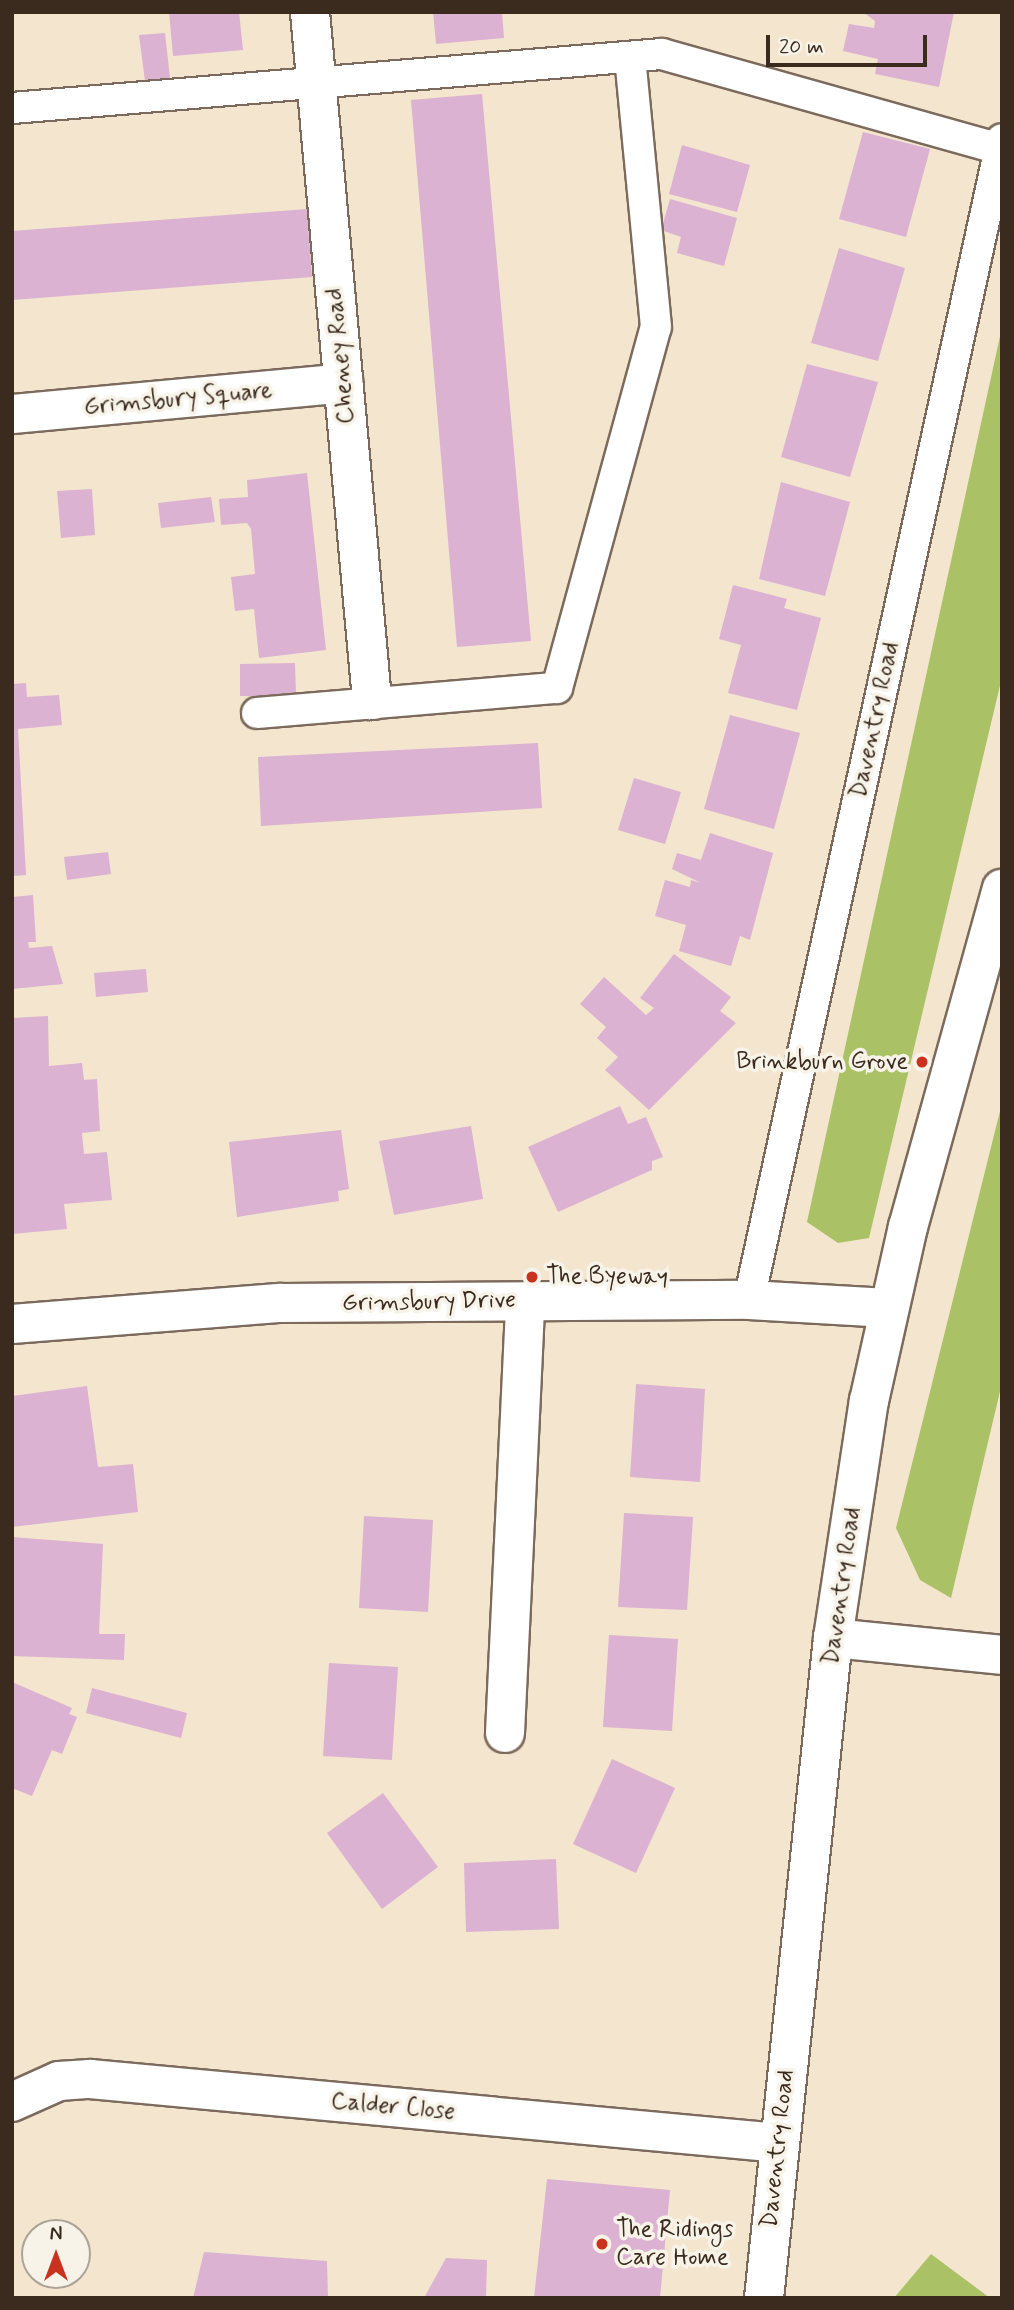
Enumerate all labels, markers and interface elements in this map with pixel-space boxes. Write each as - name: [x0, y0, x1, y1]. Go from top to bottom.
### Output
- scale bar: [769, 21, 930, 65]
- text: 20 m: [779, 33, 824, 61]
- street label: Cheney Road: [321, 287, 361, 425]
- street label: Grimsbury Square: [82, 376, 274, 422]
- street label: Daventry Road: [844, 639, 906, 801]
- place label: Brinkburn Grove: [737, 1048, 908, 1076]
- marker: Brinkburn Grove: [914, 1054, 930, 1070]
- place label: The Byeway: [546, 1263, 670, 1291]
- marker: The Byeway: [524, 1269, 540, 1285]
- street label: Grimsbury Drive: [342, 1286, 516, 1318]
- street label: Daventry Road: [817, 1505, 867, 1667]
- street label: Daventry Road: [755, 2068, 801, 2230]
- street label: Calder Close: [328, 2087, 458, 2127]
- place label: The Ridings Care Home: [616, 2216, 736, 2272]
- north arrow: [21, 2219, 91, 2289]
- text: N: [50, 2222, 62, 2247]
- marker: The Ridings Care Home: [594, 2236, 610, 2252]

